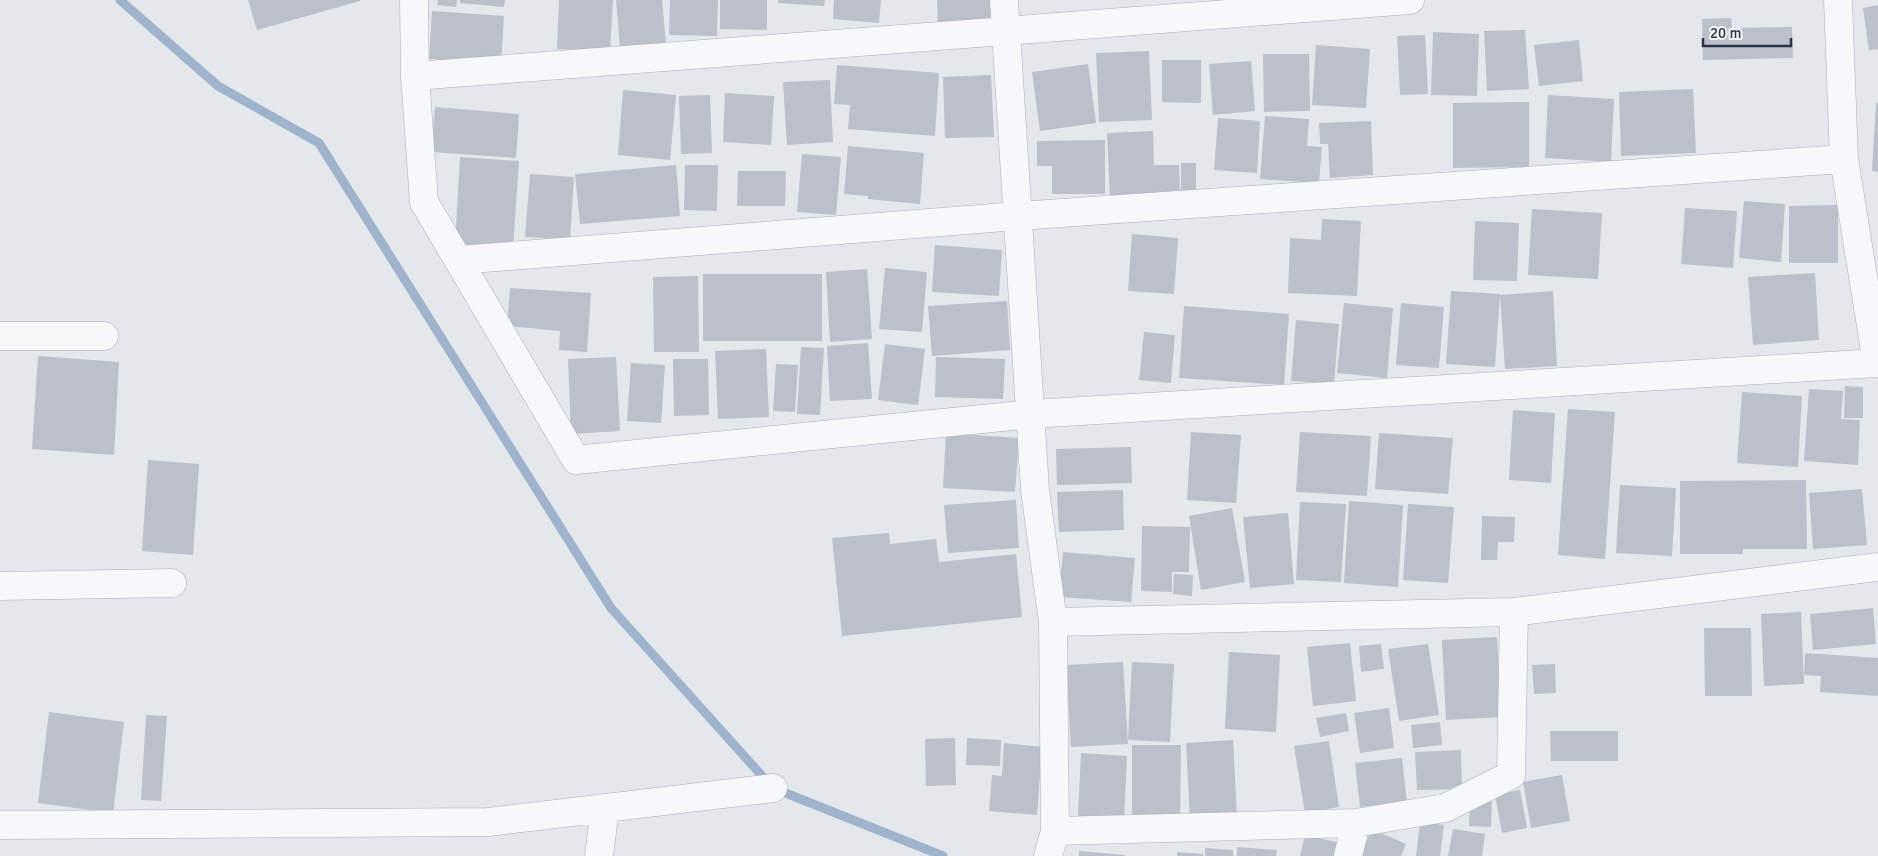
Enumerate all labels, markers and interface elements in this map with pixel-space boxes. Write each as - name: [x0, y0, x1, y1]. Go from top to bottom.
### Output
- scale bar: [1703, 15, 1790, 47]
- text: 20 m: [1710, 24, 1741, 42]

